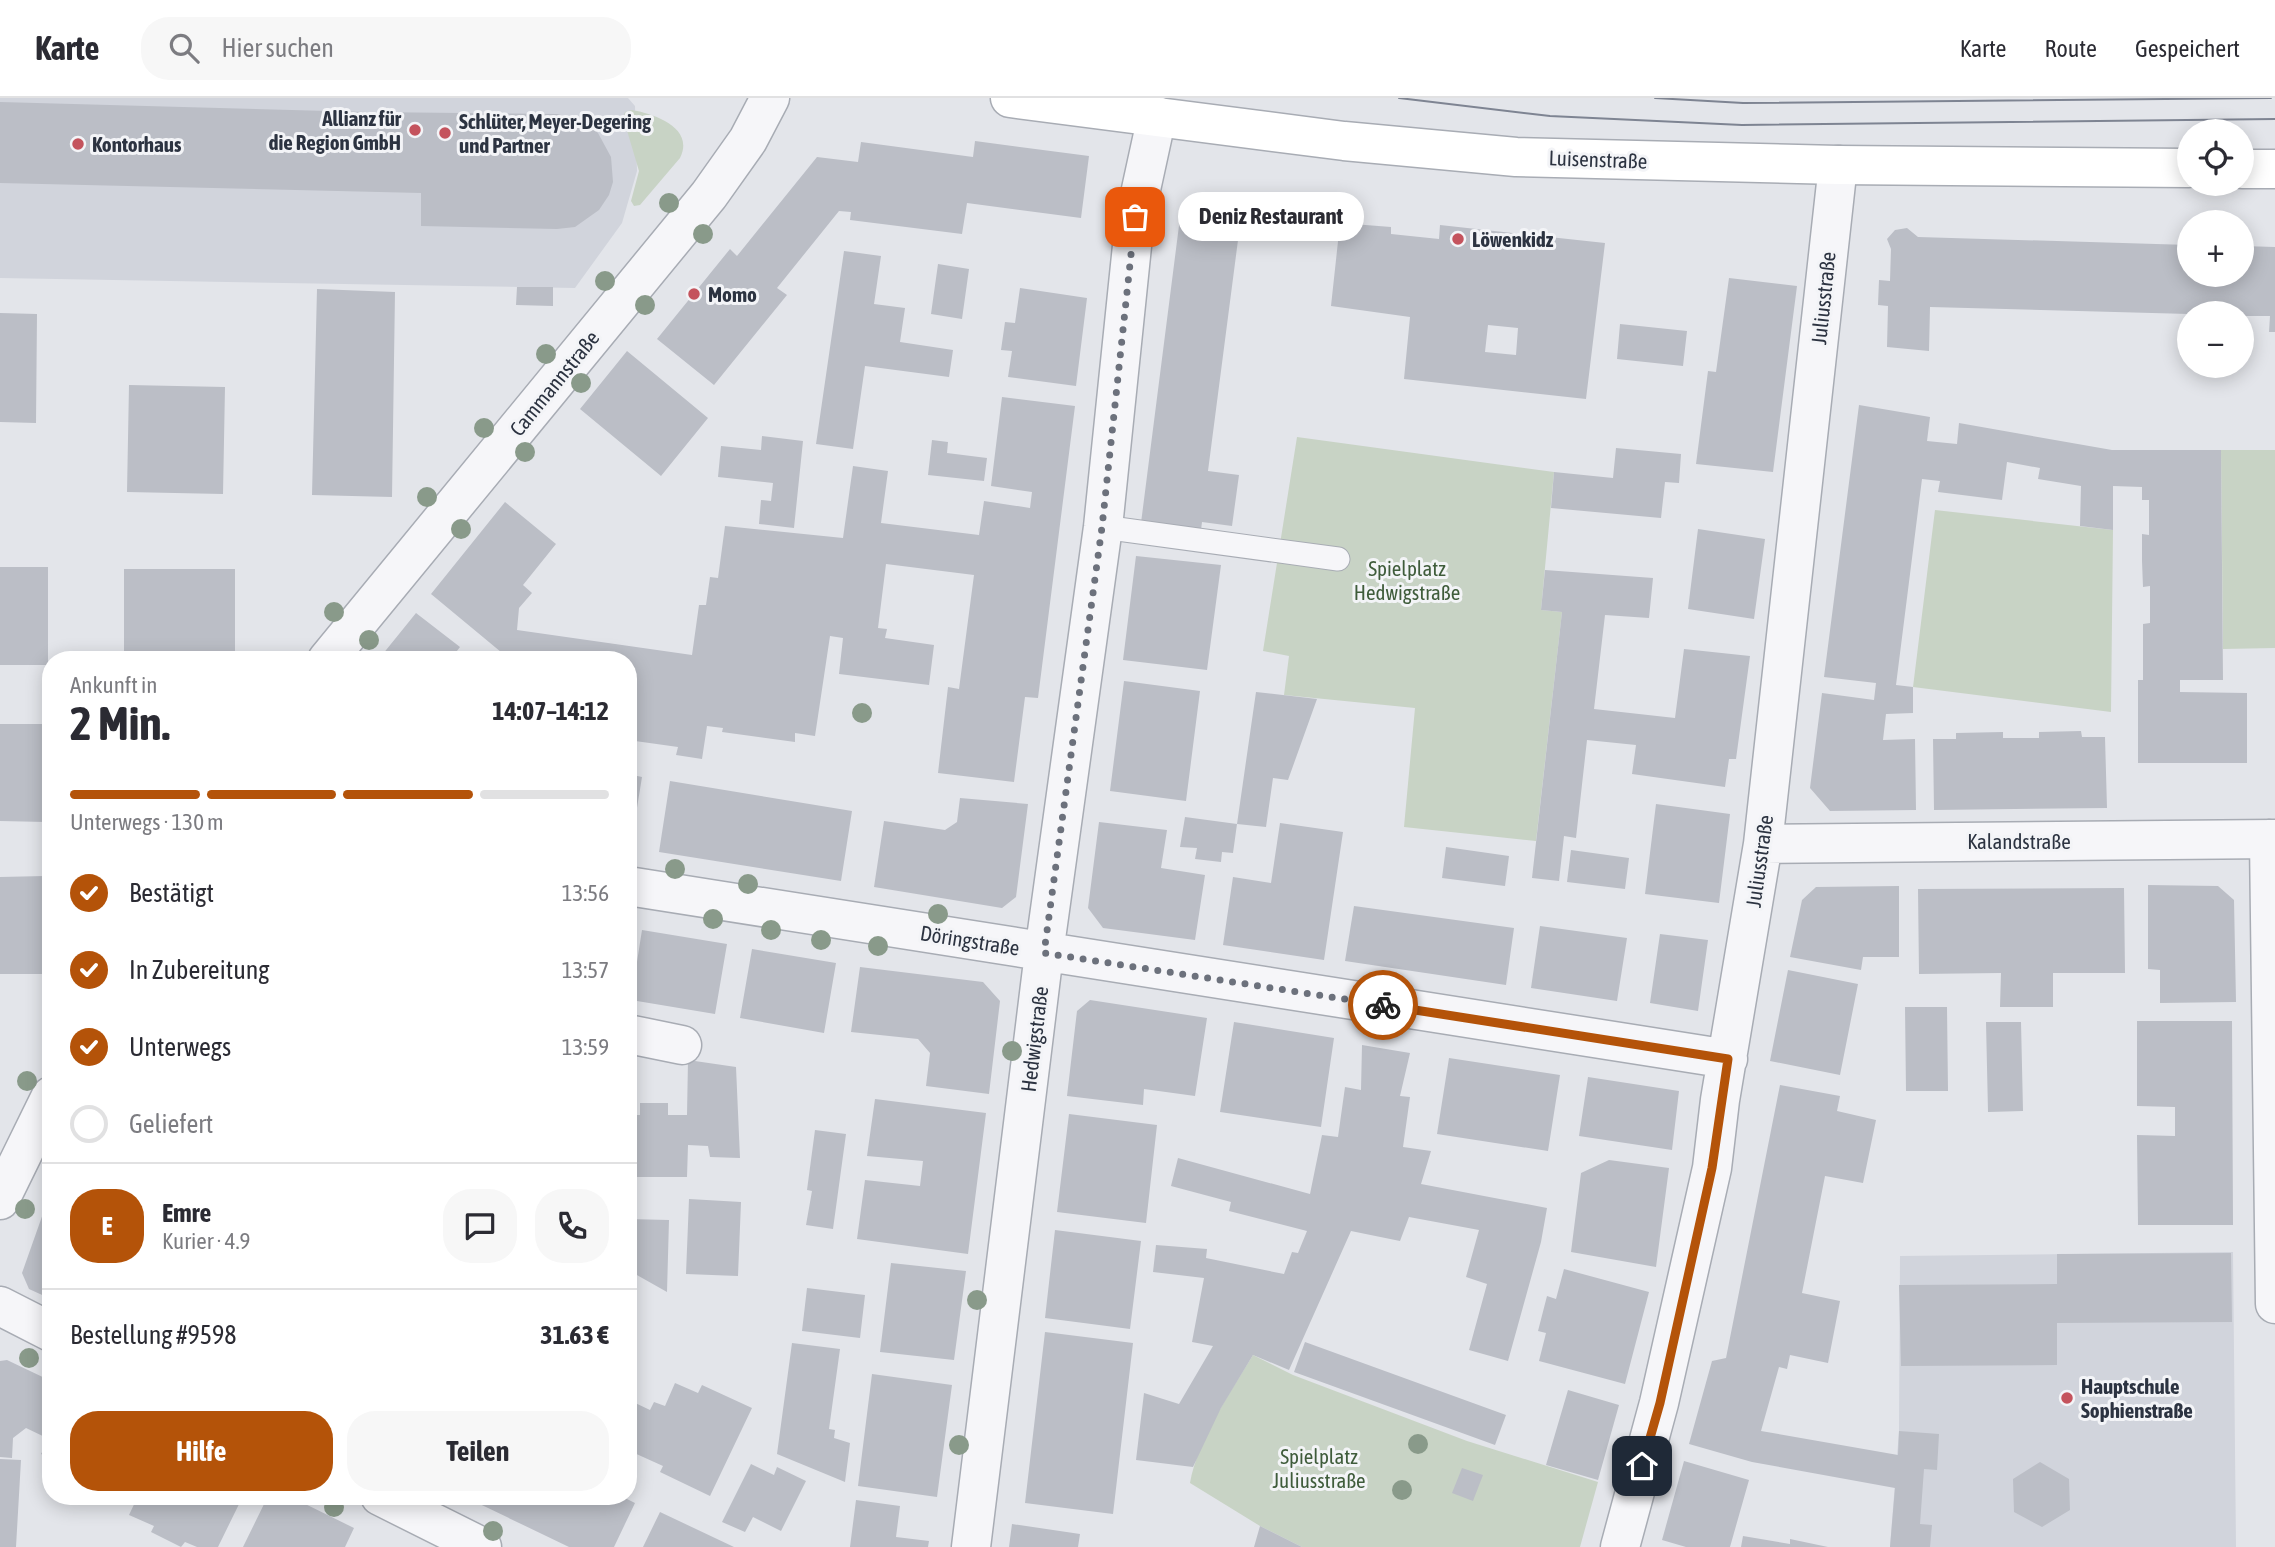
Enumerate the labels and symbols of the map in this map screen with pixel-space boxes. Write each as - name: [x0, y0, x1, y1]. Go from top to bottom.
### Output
- place label: Allianz für die Region GmbH: [269, 106, 402, 154]
- place label: Schlüter, Meyer-Degering und Partner: [459, 109, 652, 157]
- marker: Allianz für die Region GmbH: [407, 122, 423, 138]
- marker: Schlüter, Meyer-Degering und Partner: [437, 125, 453, 141]
- place label: Kontorhaus: [92, 132, 182, 156]
- marker: Kontorhaus: [70, 136, 86, 152]
- street label: Luisenstraße: [1548, 145, 1648, 173]
- pin: [1105, 187, 1165, 247]
- callout: Deniz Restaurant: [1177, 192, 1362, 242]
- place label: Löwenkidz: [1472, 227, 1554, 251]
- marker: Löwenkidz: [1450, 231, 1466, 247]
- street label: Juliusstraße: [1806, 250, 1840, 346]
- place label: Momo: [708, 282, 757, 306]
- marker: Momo: [686, 286, 702, 302]
- street label: Cammannstraße: [504, 326, 604, 440]
- park label: Spielplatz Hedwigstraße: [1354, 556, 1460, 604]
- street label: Juliusstraße: [1741, 813, 1777, 909]
- street label: Kalandstraße: [1967, 829, 2071, 853]
- street label: Döringstraße: [919, 920, 1021, 960]
- courier: [1348, 970, 1418, 1040]
- street label: Hedwigstraße: [1016, 985, 1052, 1093]
- place label: Hauptschule Sophienstraße: [2081, 1374, 2193, 1422]
- marker: Hauptschule Sophienstraße: [2059, 1390, 2075, 1406]
- pin: [1612, 1436, 1672, 1496]
- park label: Spielplatz Juliusstraße: [1272, 1444, 1366, 1492]

